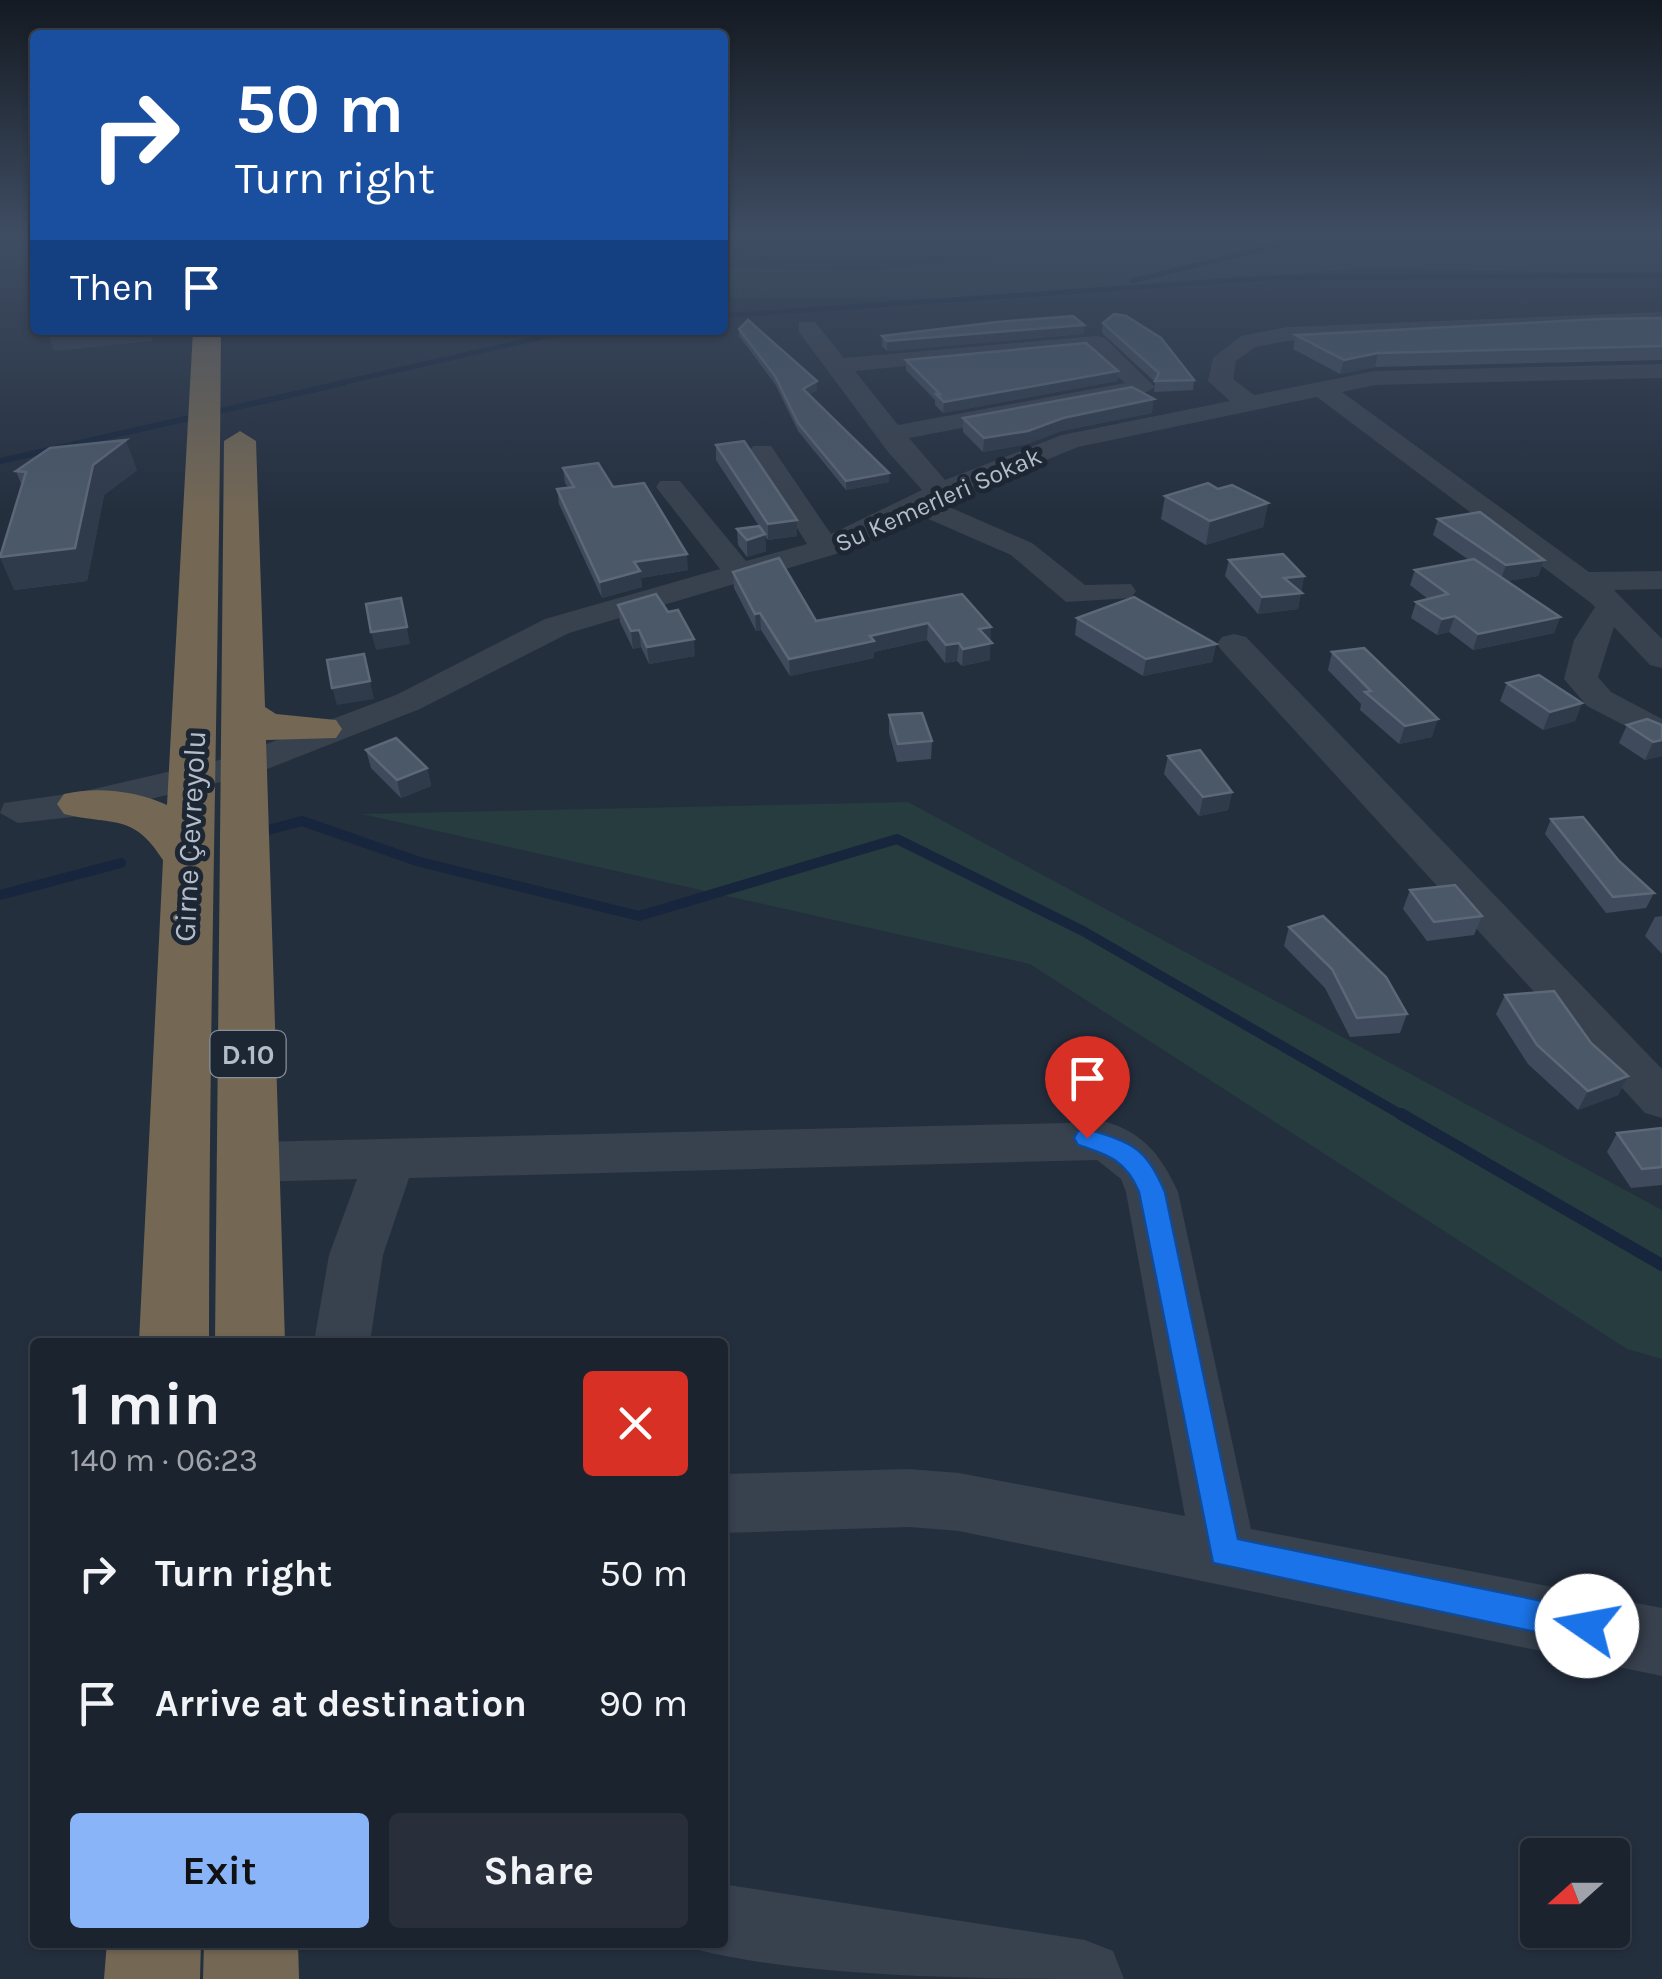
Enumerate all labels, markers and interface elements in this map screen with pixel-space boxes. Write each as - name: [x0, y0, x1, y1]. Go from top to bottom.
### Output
- text: 50 m: [235, 68, 404, 150]
- icon: right: [70, 70, 200, 200]
- text: Turn right: [235, 152, 435, 204]
- icon: arrive: [174, 260, 229, 315]
- text: Then: [70, 265, 154, 310]
- street label: Su Kemerleri Sokak: [831, 441, 1046, 558]
- street label: Girne Çevreyolu: [166, 729, 214, 943]
- road number: D.10: [210, 1031, 286, 1077]
- pin: [1045, 1036, 1130, 1139]
- icon: arrive: [1060, 1051, 1115, 1106]
- text: 1 min: [70, 1369, 221, 1439]
- button: close: [583, 1371, 688, 1476]
- text: 140 m · 06:23: [70, 1442, 258, 1479]
- icon: right: [70, 1546, 125, 1601]
- text: Turn right: [155, 1551, 332, 1596]
- text: 50 m: [599, 1551, 688, 1596]
- position arrow: [1535, 1574, 1639, 1678]
- icon: arrive: [70, 1676, 125, 1731]
- text: Arrive at destination: [155, 1681, 527, 1726]
- text: 90 m: [599, 1681, 688, 1726]
- button: Exit: [70, 1813, 369, 1928]
- button: Share: [389, 1813, 688, 1928]
- north arrow: [1520, 1838, 1630, 1948]
- map controls: [1520, 1838, 1630, 1948]

